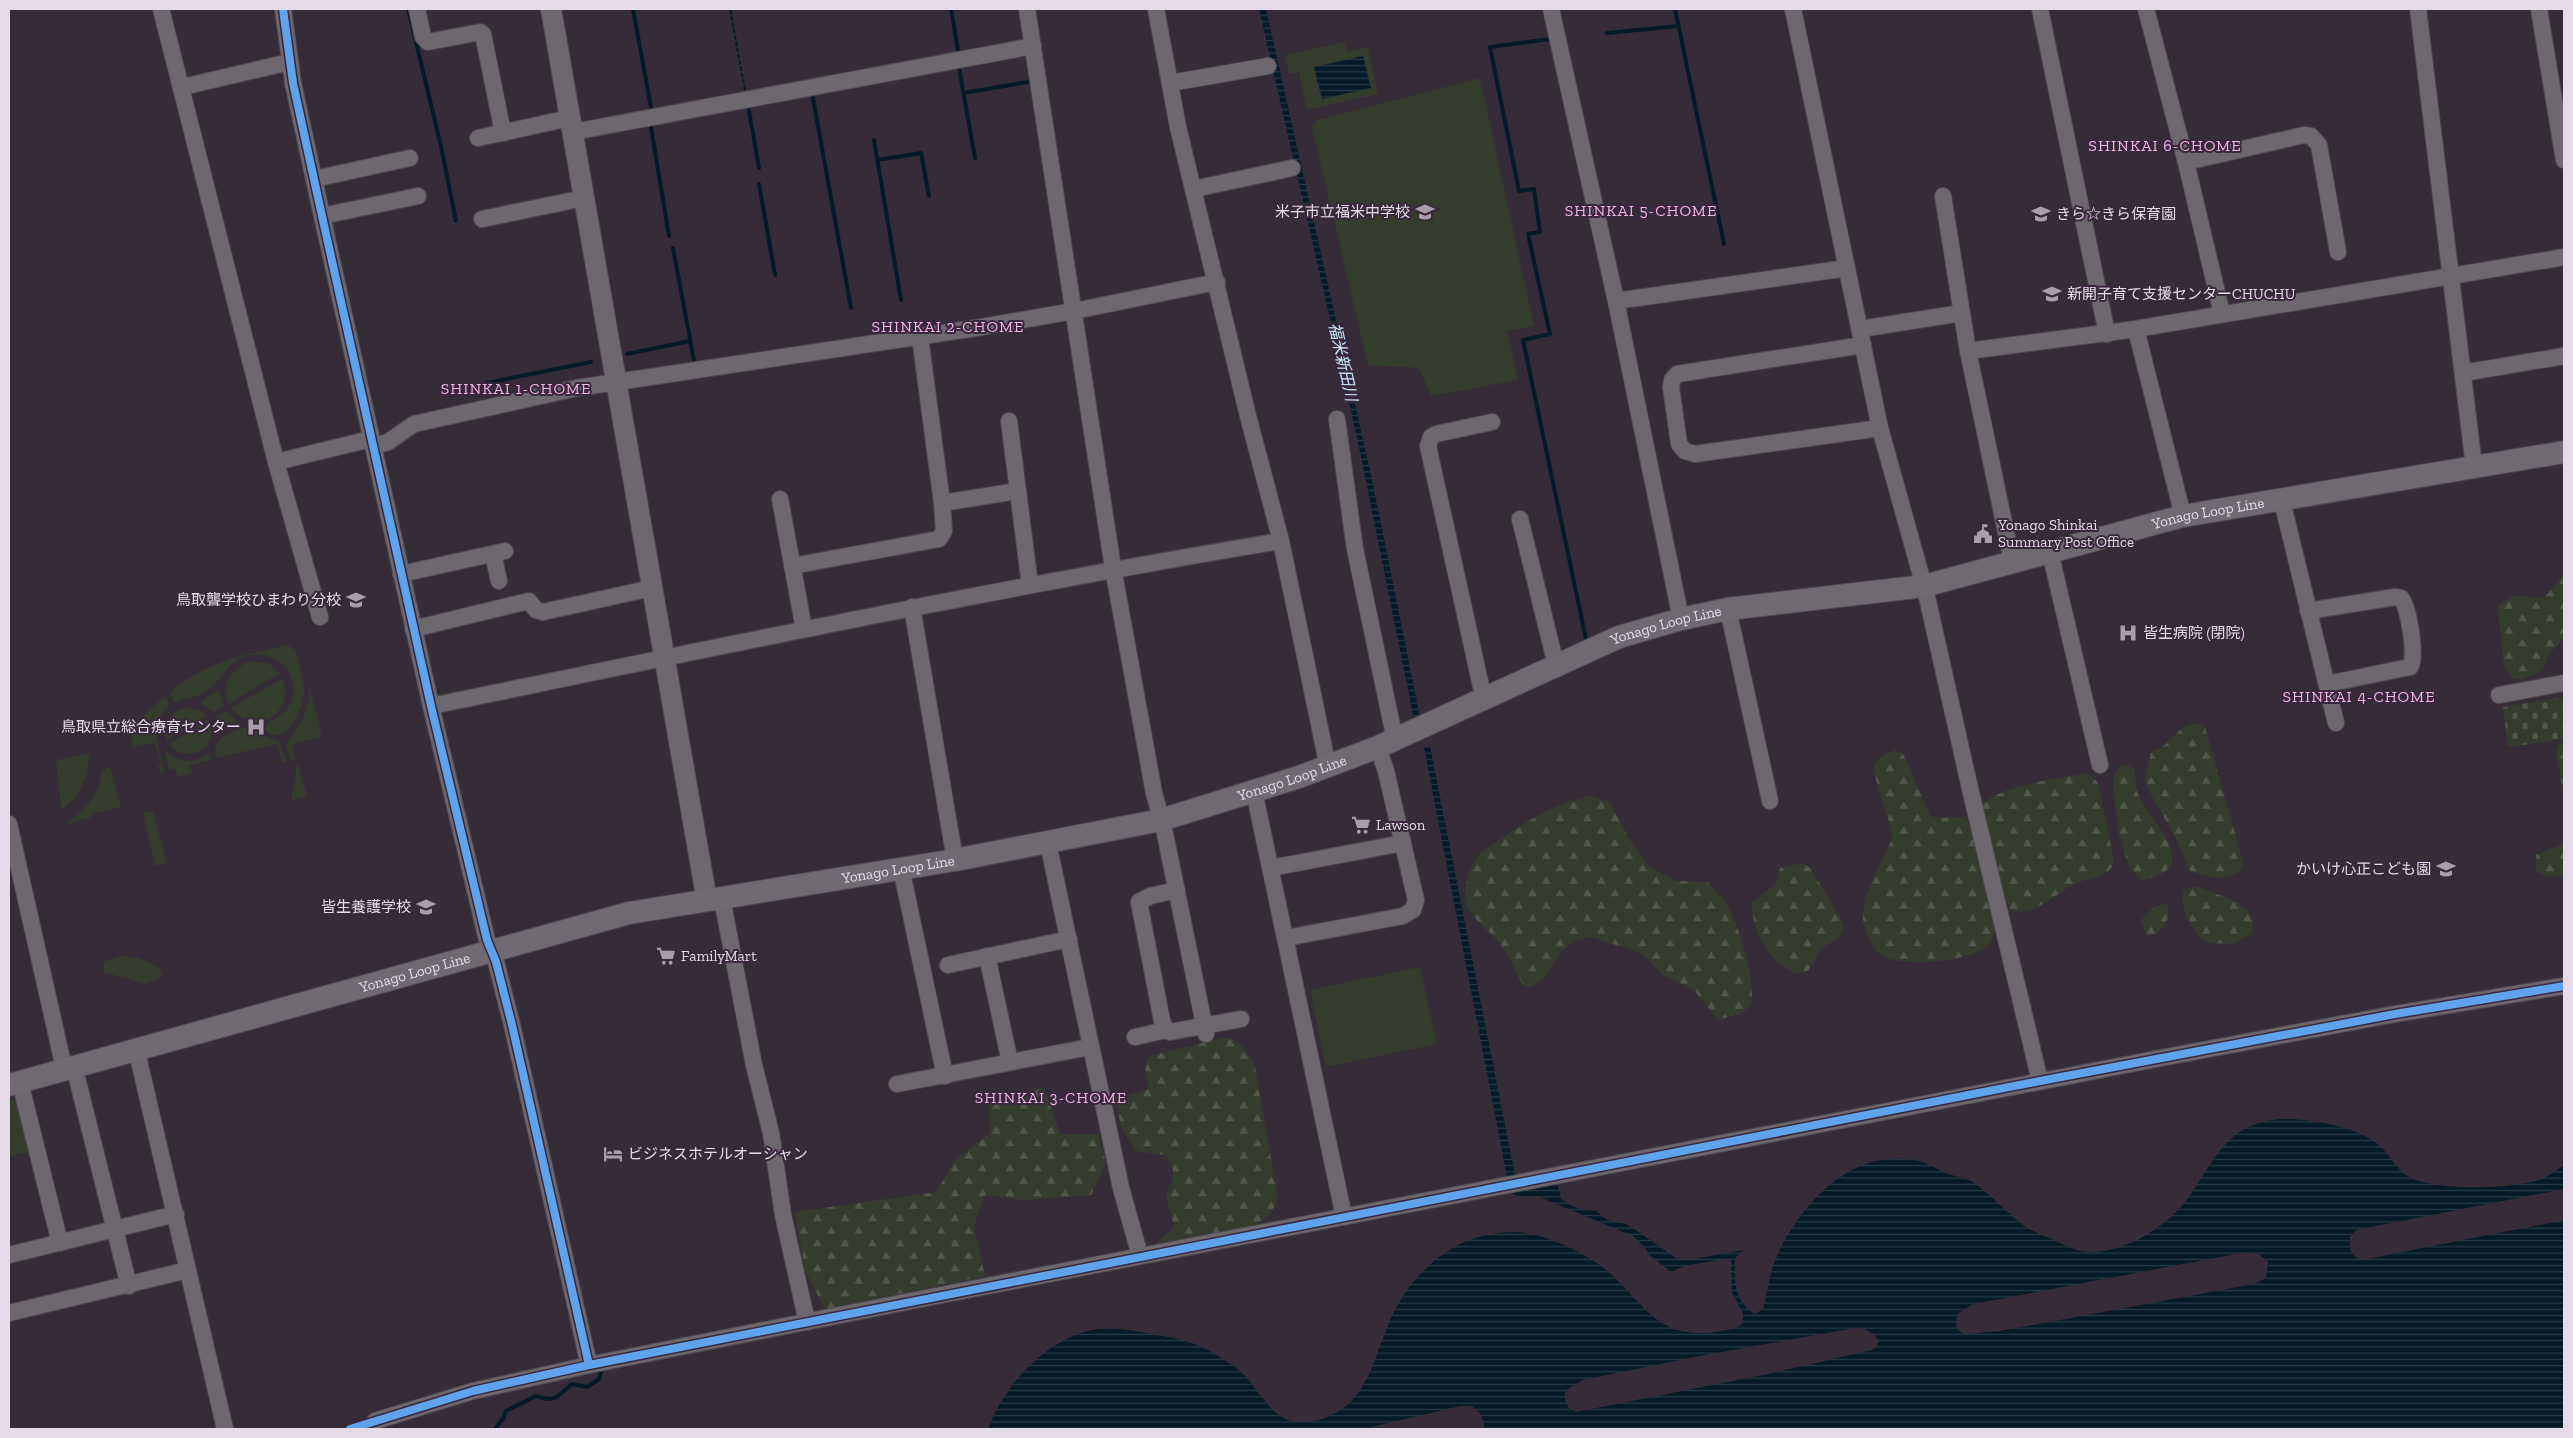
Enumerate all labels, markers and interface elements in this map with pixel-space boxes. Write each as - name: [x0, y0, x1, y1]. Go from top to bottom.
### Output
- district label: SHINKAI 6-CHOME: [2088, 136, 2242, 155]
- school or university icon: 米子市立福米中学校: [1414, 201, 1436, 223]
- district label: SHINKAI 5-CHOME: [1565, 201, 1717, 220]
- place label: 米子市立福米中学校: [1275, 203, 1410, 221]
- school or university icon: きら☆きら保育園: [2030, 203, 2052, 225]
- place label: きら☆きら保育園: [2056, 205, 2176, 223]
- school or university icon: 新開子育て支援センターCHUCHU: [2041, 283, 2063, 305]
- place label: 新開子育て支援センターCHUCHU: [2067, 285, 2296, 303]
- district label: SHINKAI 2-CHOME: [871, 317, 1025, 336]
- water label: 福米新田川: [1325, 321, 1362, 405]
- district label: SHINKAI 1-CHOME: [441, 379, 591, 398]
- street label: Yonago Loop Line: [2149, 493, 2266, 533]
- place label: Yonago Shinkai Summary Post Office: [1997, 516, 2134, 551]
- public building icon: Yonago Shinkai Summary Post Office: [1972, 523, 1994, 545]
- school or university icon: 鳥取聾学校ひまわり分校: [345, 589, 367, 611]
- place label: 鳥取聾学校ひまわり分校: [176, 591, 341, 609]
- street label: Yonago Loop Line: [1606, 602, 1723, 649]
- hospital icon: 皆生病院 (閉院): [2117, 622, 2139, 644]
- place label: 皆生病院 (閉院): [2143, 624, 2245, 642]
- district label: SHINKAI 4-CHOME: [2282, 687, 2436, 706]
- hospital icon: 鳥取県立総合療育センター: [245, 716, 267, 738]
- place label: 鳥取県立総合療育センター: [61, 718, 241, 736]
- street label: Yonago Loop Line: [1234, 751, 1349, 805]
- supermarket icon: Lawson: [1350, 814, 1372, 836]
- place label: Lawson: [1376, 816, 1426, 834]
- street label: Yonago Loop Line: [839, 851, 956, 887]
- school or university icon: かいけ心正こども園: [2435, 858, 2457, 880]
- place label: かいけ心正こども園: [2296, 860, 2431, 878]
- school or university icon: 皆生養護学校: [415, 896, 437, 918]
- place label: 皆生養護学校: [321, 898, 411, 916]
- supermarket icon: FamilyMart: [655, 945, 677, 967]
- place label: FamilyMart: [681, 947, 757, 965]
- street label: Yonago Loop Line: [356, 949, 472, 997]
- district label: SHINKAI 3-CHOME: [975, 1088, 1127, 1107]
- hotel icon: ビジネスホテルオーシャン: [602, 1143, 624, 1165]
- place label: ビジネスホテルオーシャン: [628, 1145, 808, 1163]

